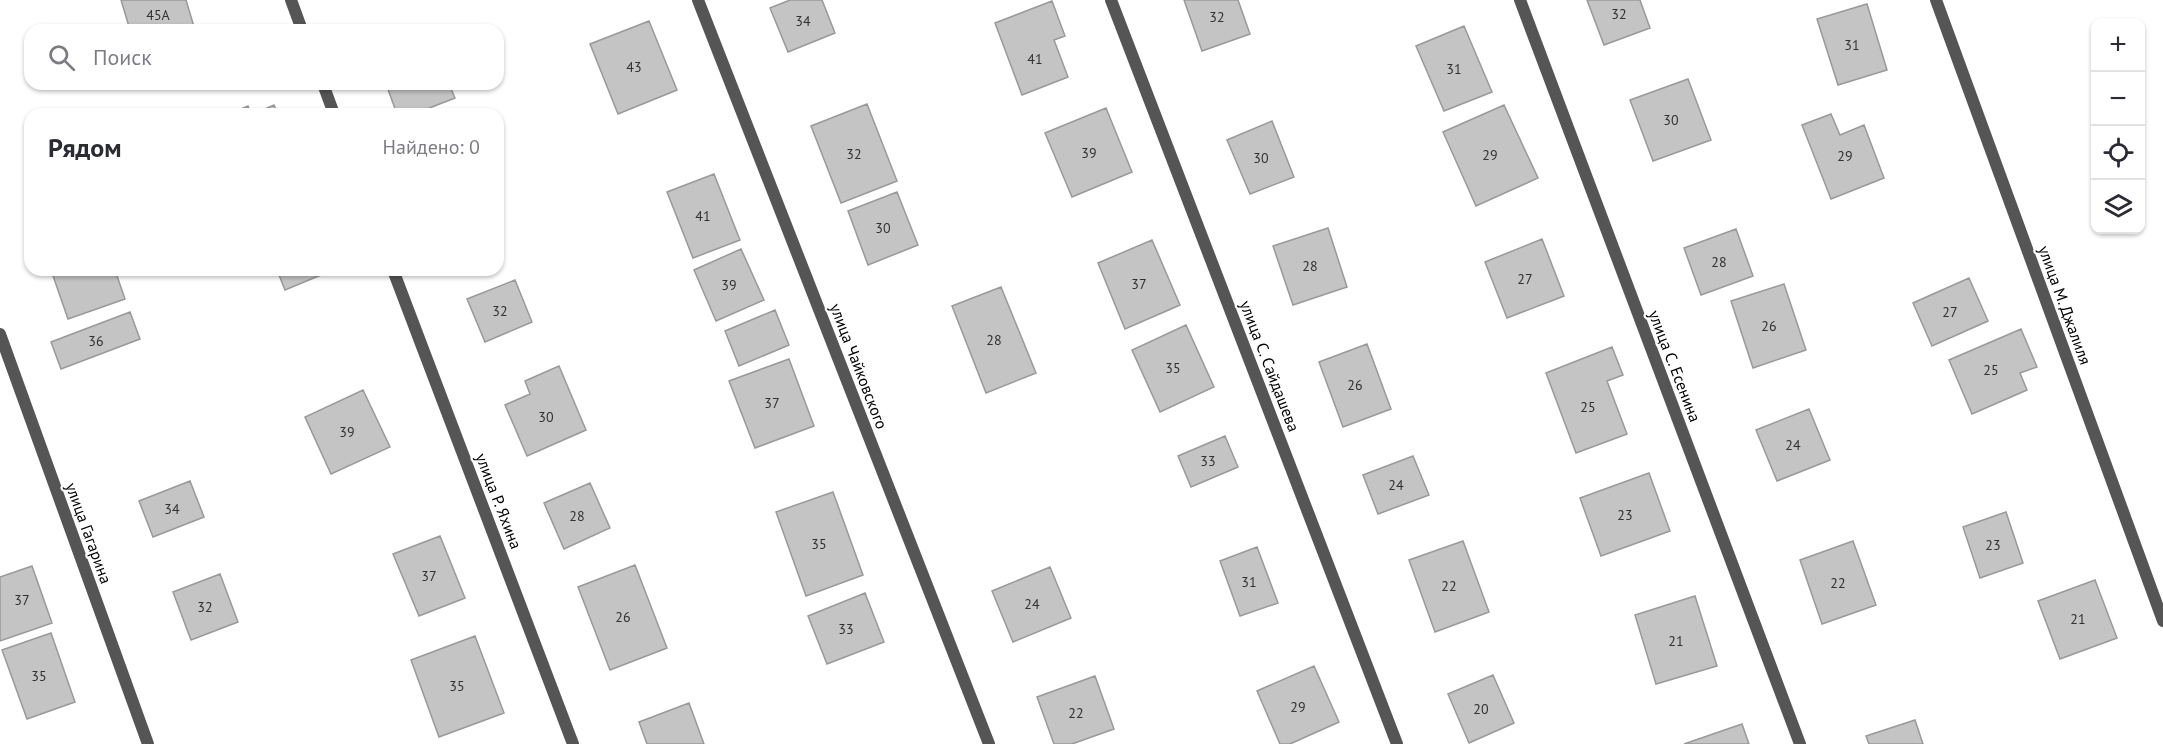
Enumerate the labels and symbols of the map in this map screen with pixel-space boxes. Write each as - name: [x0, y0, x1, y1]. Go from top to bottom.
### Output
- house number: 32: [1611, 5, 1627, 23]
- house number: 45А: [146, 6, 171, 24]
- house number: 32: [1209, 8, 1225, 26]
- house number: 34: [795, 12, 811, 30]
- house number: 31: [1844, 36, 1860, 54]
- house number: 41: [1027, 50, 1043, 68]
- house number: 43: [626, 58, 642, 76]
- house number: 31: [1446, 60, 1462, 78]
- house number: 30: [1663, 111, 1679, 129]
- house number: 39: [1081, 144, 1097, 162]
- house number: 32: [846, 145, 862, 163]
- house number: 29: [1482, 146, 1498, 164]
- house number: 29: [1837, 147, 1853, 165]
- house number: 30: [1253, 149, 1269, 167]
- house number: 41: [695, 207, 711, 225]
- house number: 30: [875, 219, 891, 237]
- street label: улица М. Джалиля: [2034, 243, 2096, 367]
- house number: 28: [1711, 253, 1727, 271]
- house number: 28: [1302, 257, 1318, 275]
- house number: 27: [1517, 270, 1533, 288]
- house number: 37: [1131, 275, 1147, 293]
- house number: 39: [721, 276, 737, 294]
- street label: улица С. Сайдашева: [1236, 298, 1304, 434]
- street label: улица Чайковского: [826, 300, 892, 432]
- house number: 32: [492, 302, 508, 320]
- house number: 27: [1942, 303, 1958, 321]
- street label: улица С. Есенина: [1645, 307, 1705, 425]
- house number: 26: [1761, 317, 1777, 335]
- house number: 28: [986, 331, 1002, 349]
- house number: 36: [88, 332, 104, 350]
- house number: 35: [1165, 359, 1181, 377]
- house number: 25: [1983, 361, 1999, 379]
- house number: 26: [1347, 376, 1363, 394]
- house number: 37: [764, 394, 780, 412]
- house number: 25: [1580, 398, 1596, 416]
- house number: 30: [538, 408, 554, 426]
- house number: 39: [339, 423, 355, 441]
- house number: 24: [1785, 436, 1801, 454]
- street label: улица Р. Яхина: [472, 450, 526, 552]
- house number: 33: [1200, 452, 1216, 470]
- house number: 24: [1388, 476, 1404, 494]
- street label: улица Гагарина: [61, 480, 117, 586]
- house number: 34: [164, 500, 180, 518]
- house number: 23: [1617, 506, 1633, 524]
- house number: 28: [569, 507, 585, 525]
- house number: 35: [811, 535, 827, 553]
- house number: 23: [1985, 536, 2001, 554]
- house number: 37: [421, 567, 437, 585]
- house number: 31: [1241, 573, 1257, 591]
- house number: 22: [1830, 574, 1846, 592]
- house number: 22: [1441, 577, 1457, 595]
- house number: 37: [14, 591, 30, 609]
- house number: 24: [1024, 595, 1040, 613]
- house number: 32: [197, 598, 213, 616]
- house number: 26: [615, 608, 631, 626]
- house number: 21: [2070, 610, 2086, 628]
- house number: 33: [838, 620, 854, 638]
- house number: 21: [1668, 632, 1684, 650]
- house number: 35: [31, 667, 47, 685]
- house number: 35: [449, 677, 465, 695]
- house number: 29: [1290, 698, 1306, 716]
- house number: 20: [1473, 700, 1489, 718]
- house number: 22: [1068, 704, 1084, 722]

